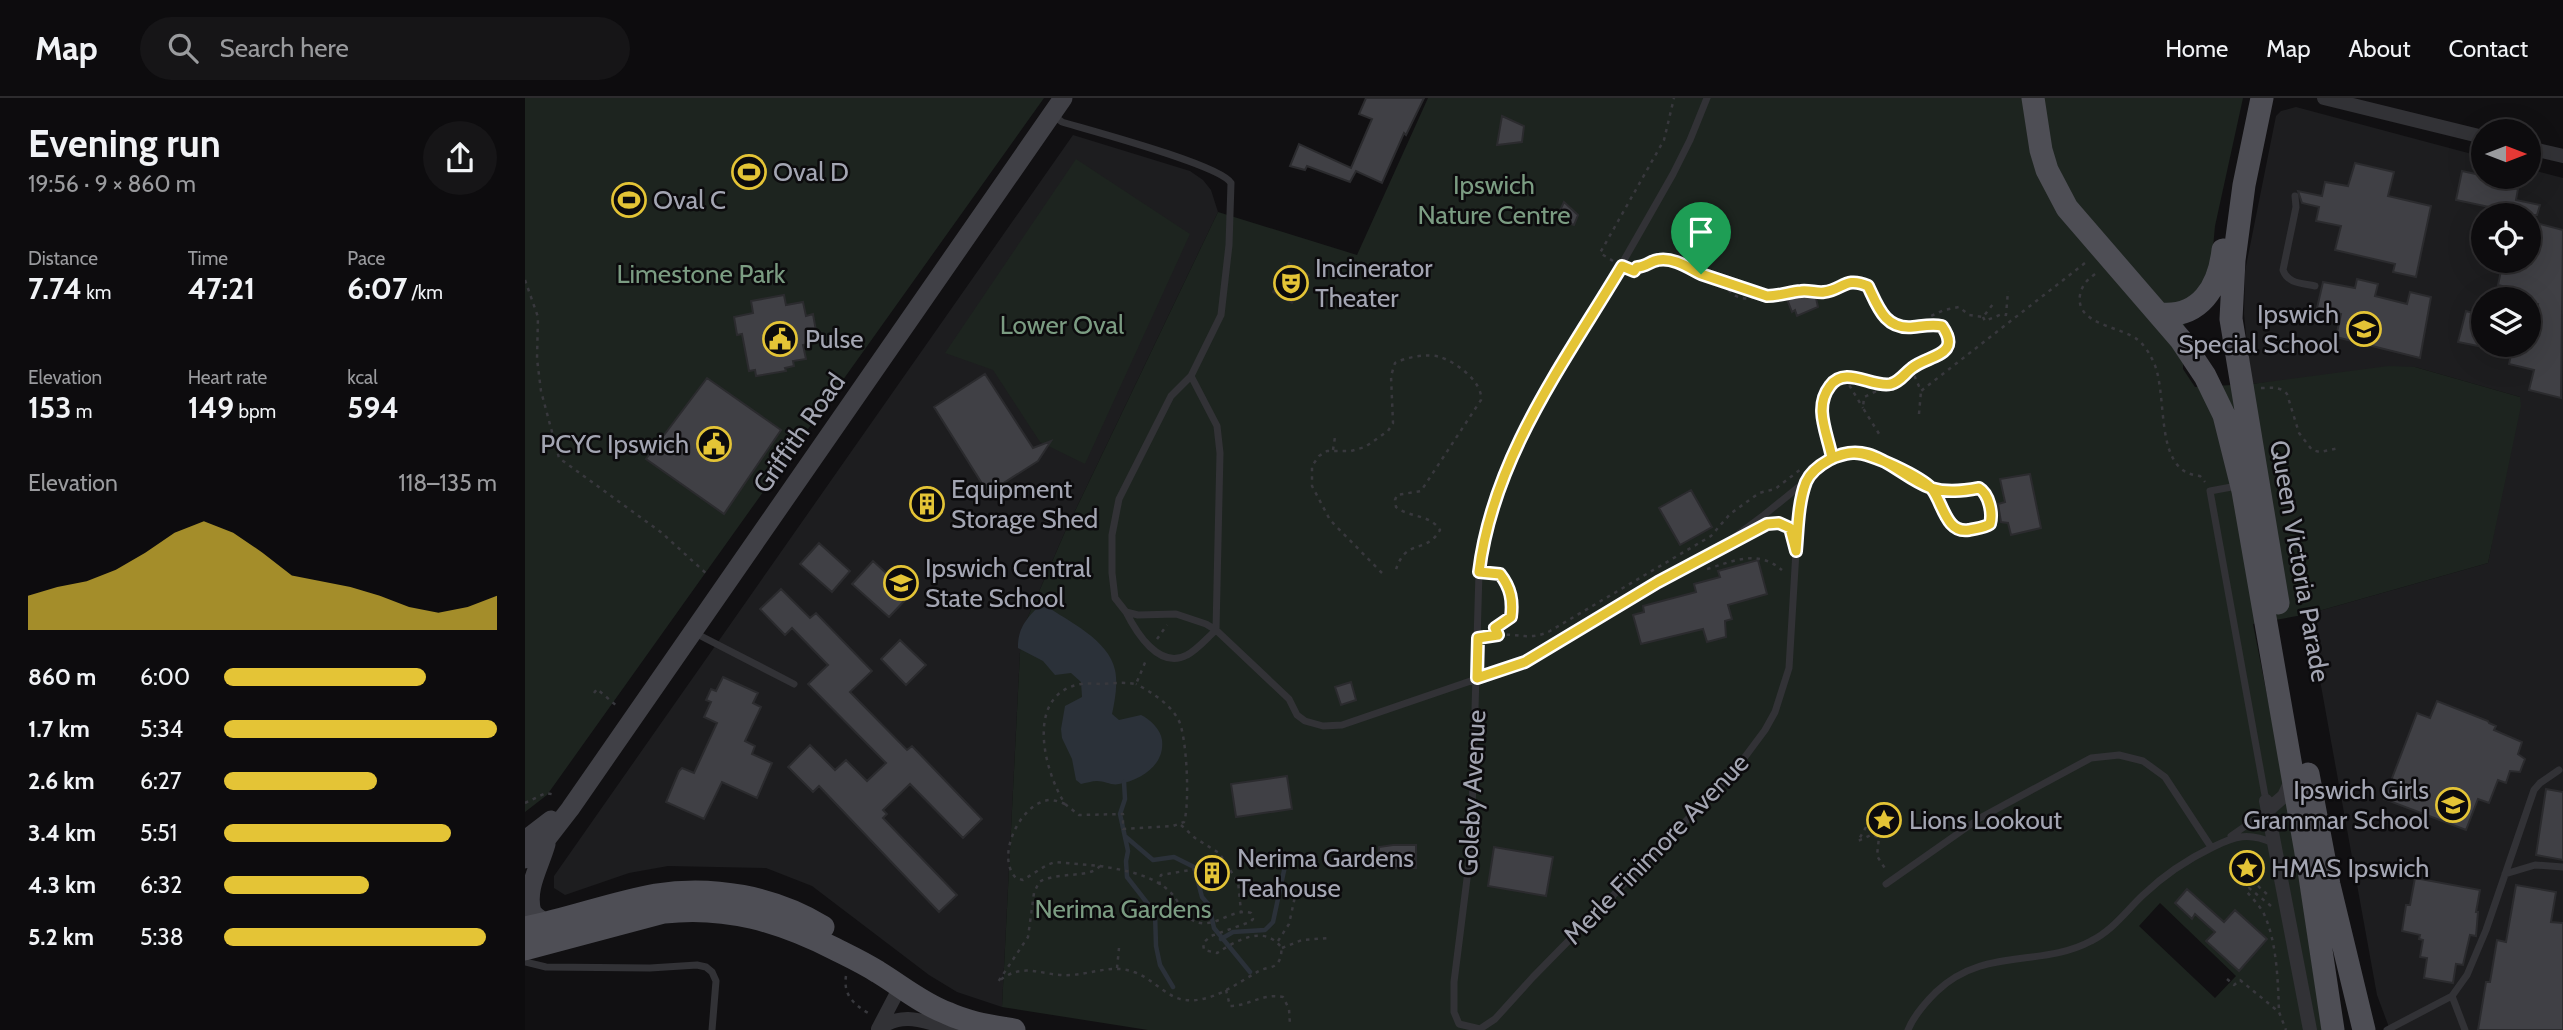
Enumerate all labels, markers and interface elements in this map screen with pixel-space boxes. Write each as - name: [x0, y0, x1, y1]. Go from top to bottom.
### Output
- search box: [140, 17, 630, 80]
- text: Map: [35, 28, 98, 68]
- icon: search: [164, 29, 202, 67]
- text: Search here: [220, 32, 349, 64]
- text: Home: [2165, 34, 2228, 63]
- text: Map: [2266, 34, 2311, 63]
- text: About: [2349, 34, 2411, 63]
- text: Contact: [2449, 34, 2528, 63]
- north arrow: [2471, 119, 2541, 189]
- map controls: [2471, 119, 2541, 357]
- text: Evening run: [28, 120, 221, 167]
- button: share: [423, 121, 497, 195]
- sports icon: Oval D: [730, 153, 768, 191]
- place label: Oval D: [773, 156, 849, 188]
- park label: Ipswich Nature Centre: [1418, 169, 1570, 231]
- text: 19:56 · 9 × 860 m: [28, 170, 196, 198]
- sports icon: Oval C: [610, 181, 648, 219]
- place label: Oval C: [653, 184, 726, 216]
- pin: [1671, 202, 1731, 274]
- button: locate: [2471, 203, 2541, 273]
- icon: arrive: [1682, 213, 1720, 251]
- text: Distance: [28, 247, 98, 270]
- text: Time: [188, 247, 228, 270]
- text: Pace: [347, 247, 385, 270]
- place label: Incinerator Theater: [1315, 252, 1433, 314]
- park label: Limestone Park: [617, 258, 786, 290]
- theatre icon: Incinerator Theater: [1272, 264, 1310, 302]
- text: 7.74: [28, 270, 82, 307]
- text: 47:21: [188, 270, 255, 307]
- text: 6:07: [347, 270, 407, 307]
- text: km: [82, 281, 111, 304]
- text: /km: [407, 281, 443, 304]
- button: layers: [2471, 287, 2541, 357]
- place label: Ipswich Special School: [2179, 298, 2339, 360]
- park label: Lower Oval: [1000, 309, 1124, 341]
- school or university icon: Ipswich Special School: [2345, 310, 2383, 348]
- public building icon: Pulse: [761, 320, 799, 358]
- place label: Pulse: [805, 323, 864, 355]
- text: Elevation: [28, 366, 102, 389]
- text: Heart rate: [188, 366, 267, 389]
- text: kcal: [347, 366, 378, 389]
- street label: Griffith Road: [746, 367, 852, 499]
- text: 153: [28, 389, 71, 426]
- text: 149: [188, 389, 234, 426]
- text: 594: [347, 389, 399, 426]
- text: m: [71, 400, 92, 423]
- text: bpm: [234, 400, 276, 423]
- public building icon: PCYC Ipswich: [695, 425, 733, 463]
- place label: PCYC Ipswich: [540, 428, 689, 460]
- street label: Queen Victoria Parade: [2263, 438, 2337, 684]
- text: Elevation: [28, 469, 118, 497]
- text: 118–135 m: [398, 469, 497, 497]
- place label: Equipment Storage Shed: [951, 473, 1098, 535]
- building icon: Equipment Storage Shed: [908, 485, 946, 523]
- place label: Ipswich Central State School: [925, 552, 1091, 614]
- school or university icon: Ipswich Central State School: [882, 564, 920, 602]
- text: 860 m: [28, 663, 96, 691]
- text: 6:00: [140, 663, 190, 691]
- street label: Goleby Avenue: [1452, 709, 1492, 877]
- text: 1.7 km: [28, 715, 90, 743]
- text: 5:34: [140, 715, 183, 743]
- street label: Merle Finimore Avenue: [1557, 747, 1755, 951]
- text: 2.6 km: [28, 767, 95, 795]
- text: 6:27: [140, 767, 181, 795]
- place label: Ipswich Girls Grammar School: [2243, 774, 2429, 836]
- school or university icon: Ipswich Girls Grammar School: [2434, 786, 2472, 824]
- place icon: Lions Lookout: [1865, 801, 1903, 839]
- place label: Lions Lookout: [1909, 804, 2062, 836]
- text: 3.4 km: [28, 819, 96, 847]
- text: 5:51: [140, 819, 177, 847]
- place label: Nerima Gardens Teahouse: [1237, 842, 1414, 904]
- place icon: HMAS Ipswich: [2228, 849, 2266, 887]
- place label: HMAS Ipswich: [2271, 852, 2429, 884]
- building icon: Nerima Gardens Teahouse: [1193, 854, 1231, 892]
- text: 4.3 km: [28, 871, 96, 899]
- text: 6:32: [140, 871, 182, 899]
- park label: Nerima Gardens: [1035, 893, 1212, 925]
- text: 5.2 km: [28, 923, 94, 951]
- text: 5:38: [140, 923, 184, 951]

